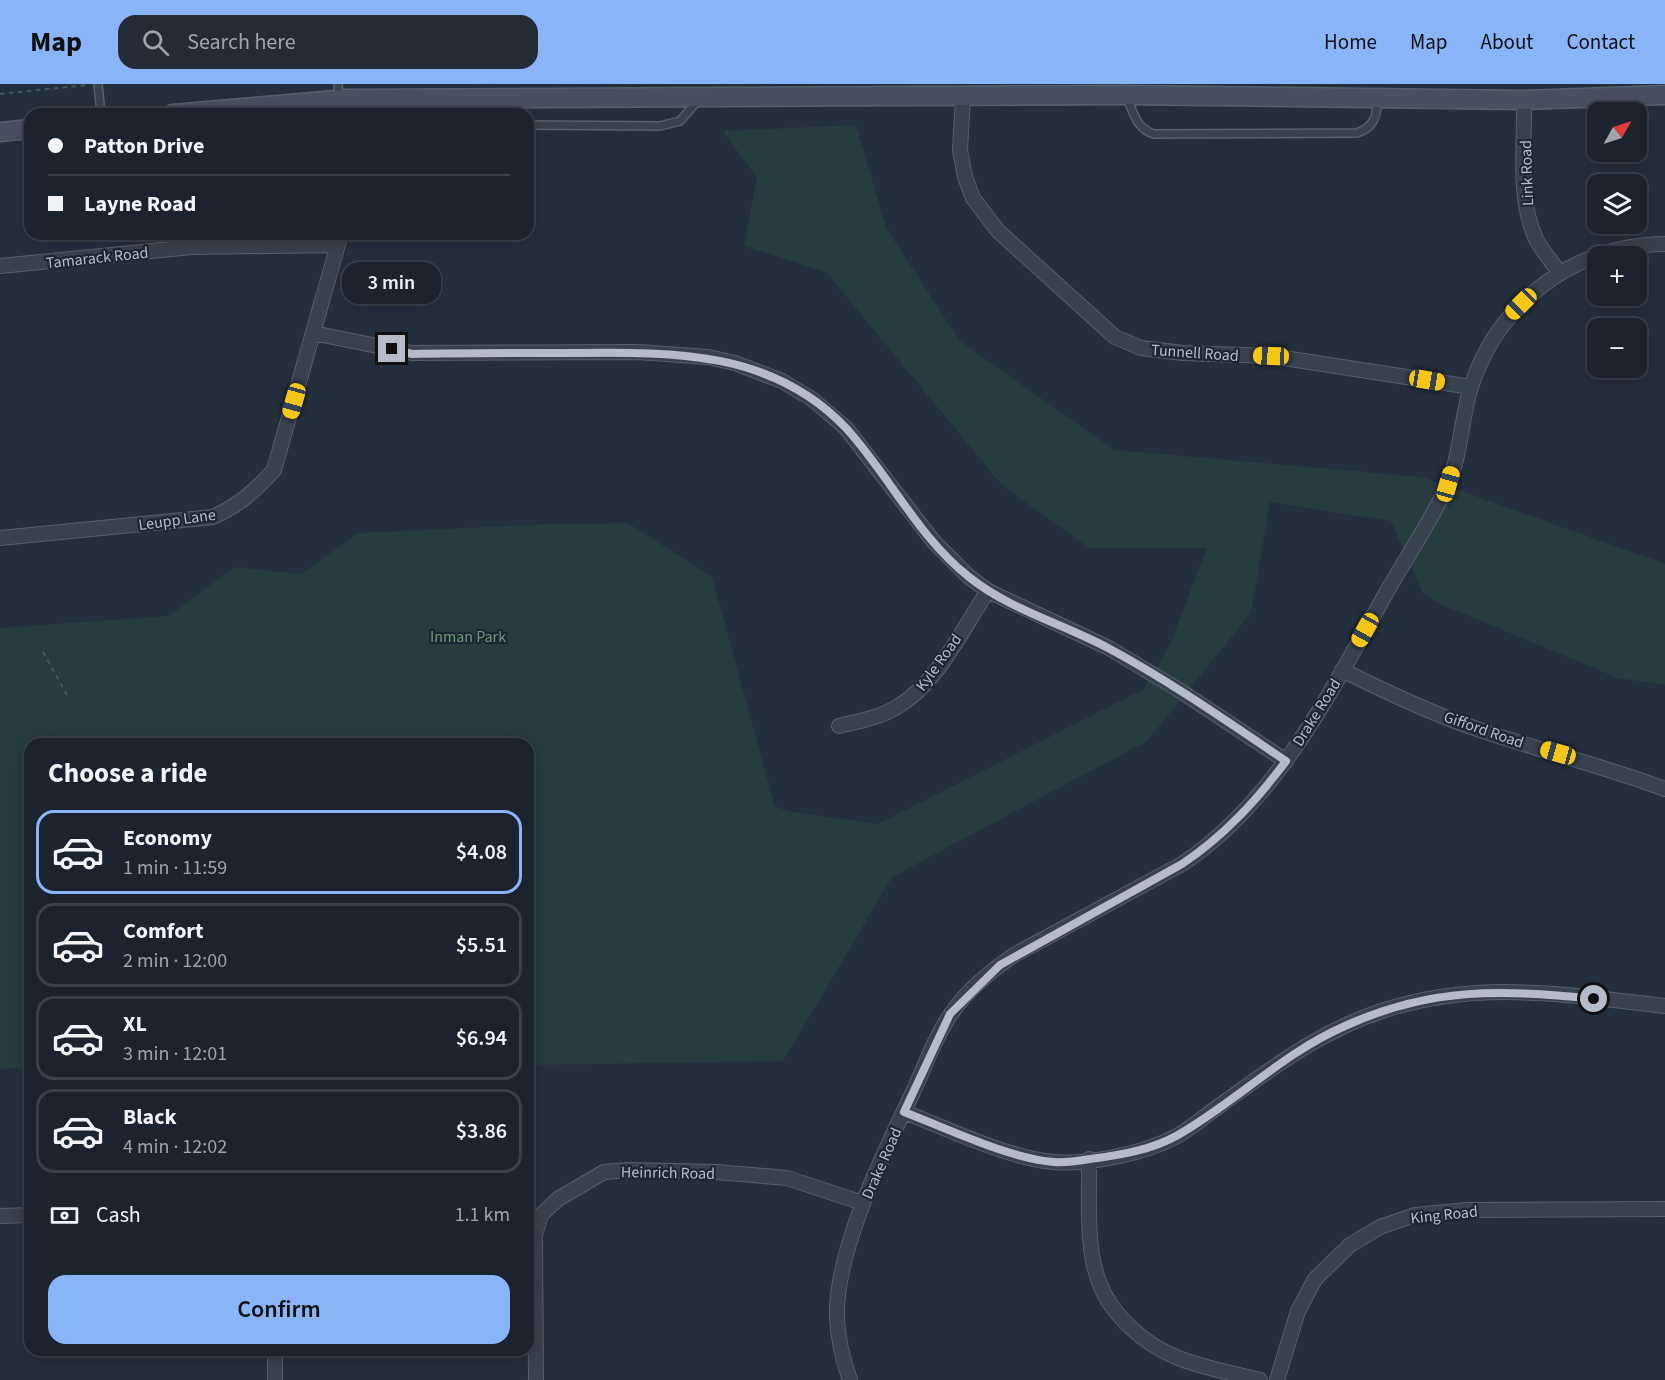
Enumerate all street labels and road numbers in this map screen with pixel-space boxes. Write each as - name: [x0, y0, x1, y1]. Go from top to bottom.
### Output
- street label: Link Road: [1515, 140, 1539, 206]
- street label: Tamarack Road: [45, 242, 149, 274]
- street label: Tunnell Road: [1150, 339, 1239, 367]
- street label: Leupp Lane: [137, 504, 217, 536]
- street label: Kyle Road: [911, 629, 967, 696]
- street label: Drake Road: [1287, 674, 1346, 751]
- street label: Gifford Road: [1441, 706, 1527, 754]
- street label: Drake Road: [856, 1124, 907, 1203]
- street label: Heinrich Road: [621, 1161, 715, 1185]
- street label: King Road: [1409, 1201, 1479, 1229]

